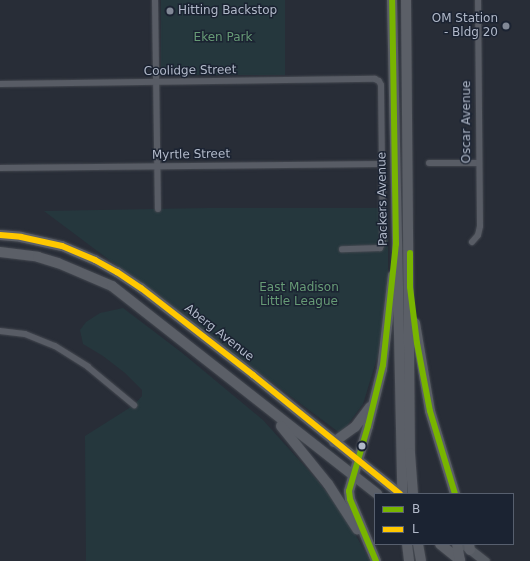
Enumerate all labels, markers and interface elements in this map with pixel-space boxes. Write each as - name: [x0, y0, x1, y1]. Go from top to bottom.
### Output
- place label: Hitting Backstop: [178, 4, 277, 18]
- marker: Hitting Backstop: [165, 6, 175, 16]
- place label: OM Station - Bldg 20: [432, 12, 498, 40]
- marker: OM Station - Bldg 20: [501, 21, 511, 31]
- park label: Eken Park: [194, 31, 252, 45]
- street label: Coolidge Street: [144, 63, 236, 79]
- street label: Oscar Avenue: [460, 81, 474, 163]
- street label: Myrtle Street: [152, 147, 230, 163]
- street label: Packers Avenue: [375, 152, 391, 246]
- park label: East Madison Little League: [259, 281, 339, 309]
- street label: Aberg Avenue: [181, 301, 257, 365]
- unlabelled marker: [357, 441, 367, 451]
- legend: [374, 493, 514, 545]
- text: B: [412, 502, 420, 516]
- text: L: [412, 522, 419, 536]

